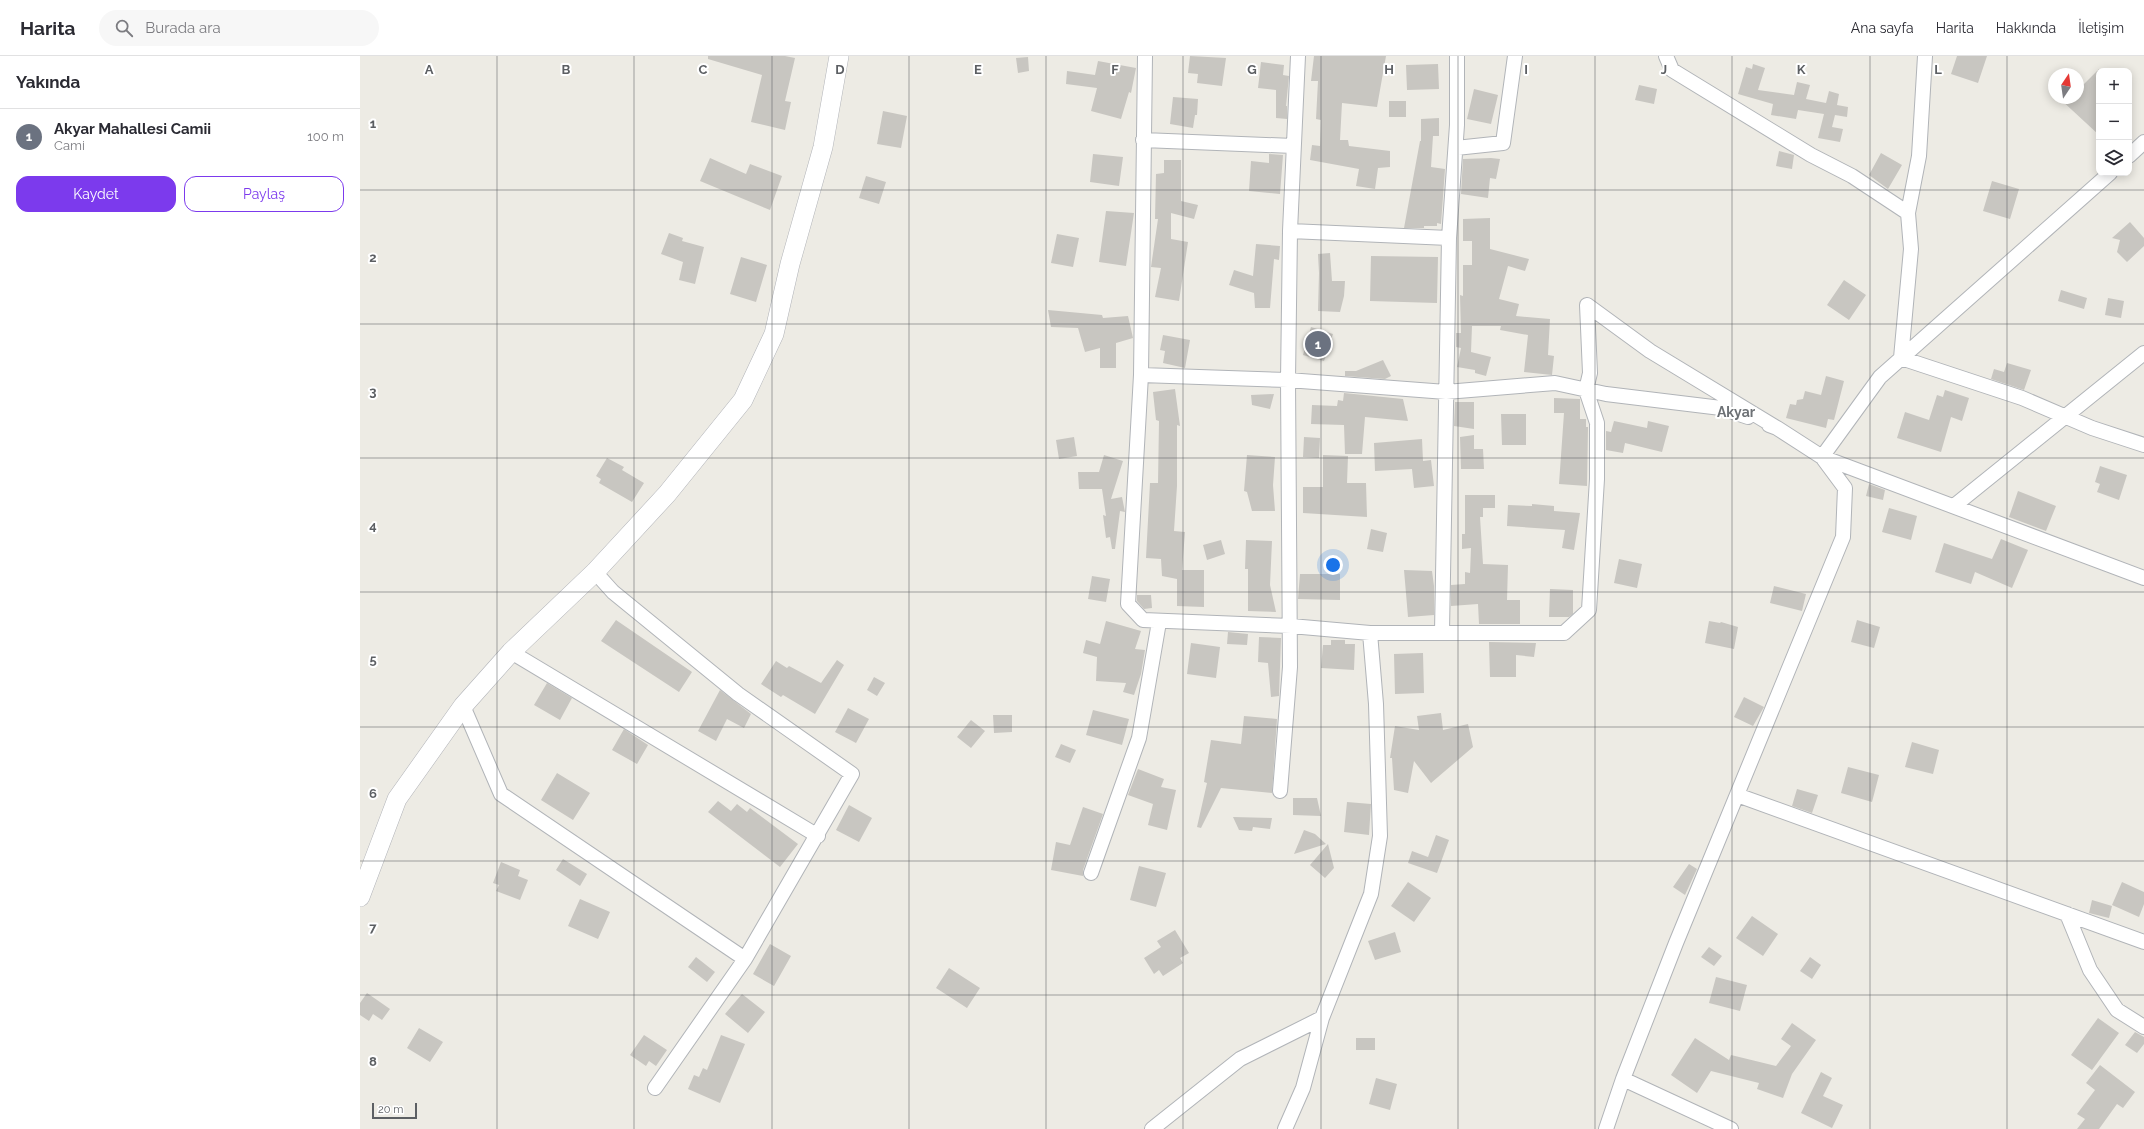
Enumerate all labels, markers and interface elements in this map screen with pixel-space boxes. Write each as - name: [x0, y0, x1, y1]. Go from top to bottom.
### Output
- search box: [99, 10, 379, 46]
- text: Harita: [20, 17, 75, 39]
- icon: search: [113, 17, 135, 39]
- text: Burada ara: [145, 19, 221, 37]
- text: Ana sayfa: [1851, 20, 1914, 36]
- text: Harita: [1936, 20, 1974, 36]
- text: Hakkında: [1996, 20, 2056, 36]
- text: İletişim: [2078, 20, 2124, 36]
- text: A: [425, 62, 434, 77]
- text: B: [562, 62, 571, 77]
- text: C: [699, 62, 708, 77]
- text: D: [835, 62, 845, 77]
- text: E: [974, 62, 982, 77]
- text: F: [1111, 62, 1119, 77]
- text: G: [1247, 62, 1257, 77]
- text: H: [1384, 62, 1394, 77]
- text: I: [1524, 62, 1528, 77]
- text: J: [1661, 62, 1667, 77]
- text: K: [1797, 62, 1806, 77]
- text: L: [1934, 62, 1942, 77]
- north arrow: [2048, 68, 2084, 104]
- map controls: [2096, 68, 2132, 176]
- button: +: [2096, 68, 2132, 104]
- text: Yakında: [16, 72, 80, 92]
- button: −: [2096, 104, 2132, 140]
- text: 1: [370, 116, 377, 131]
- text: Akyar Mahallesi Camii: [54, 120, 211, 138]
- text: 1: [26, 129, 32, 144]
- text: 100 m: [307, 129, 344, 144]
- text: Cami: [54, 138, 85, 153]
- button: layers: [2096, 140, 2132, 176]
- button: Kaydet: [16, 176, 176, 212]
- button: Paylaş: [184, 176, 344, 212]
- text: 2: [369, 250, 377, 265]
- pin: 1: [1305, 329, 1331, 359]
- text: 3: [369, 384, 377, 399]
- district label: Akyar: [1717, 404, 1756, 420]
- text: 4: [369, 518, 377, 533]
- your location: [1323, 555, 1343, 575]
- text: 5: [369, 652, 377, 667]
- text: 6: [369, 786, 377, 801]
- text: 7: [369, 920, 377, 935]
- text: 8: [369, 1054, 377, 1069]
- scale bar: [372, 1101, 417, 1120]
- text: 20 m: [378, 1103, 403, 1116]

